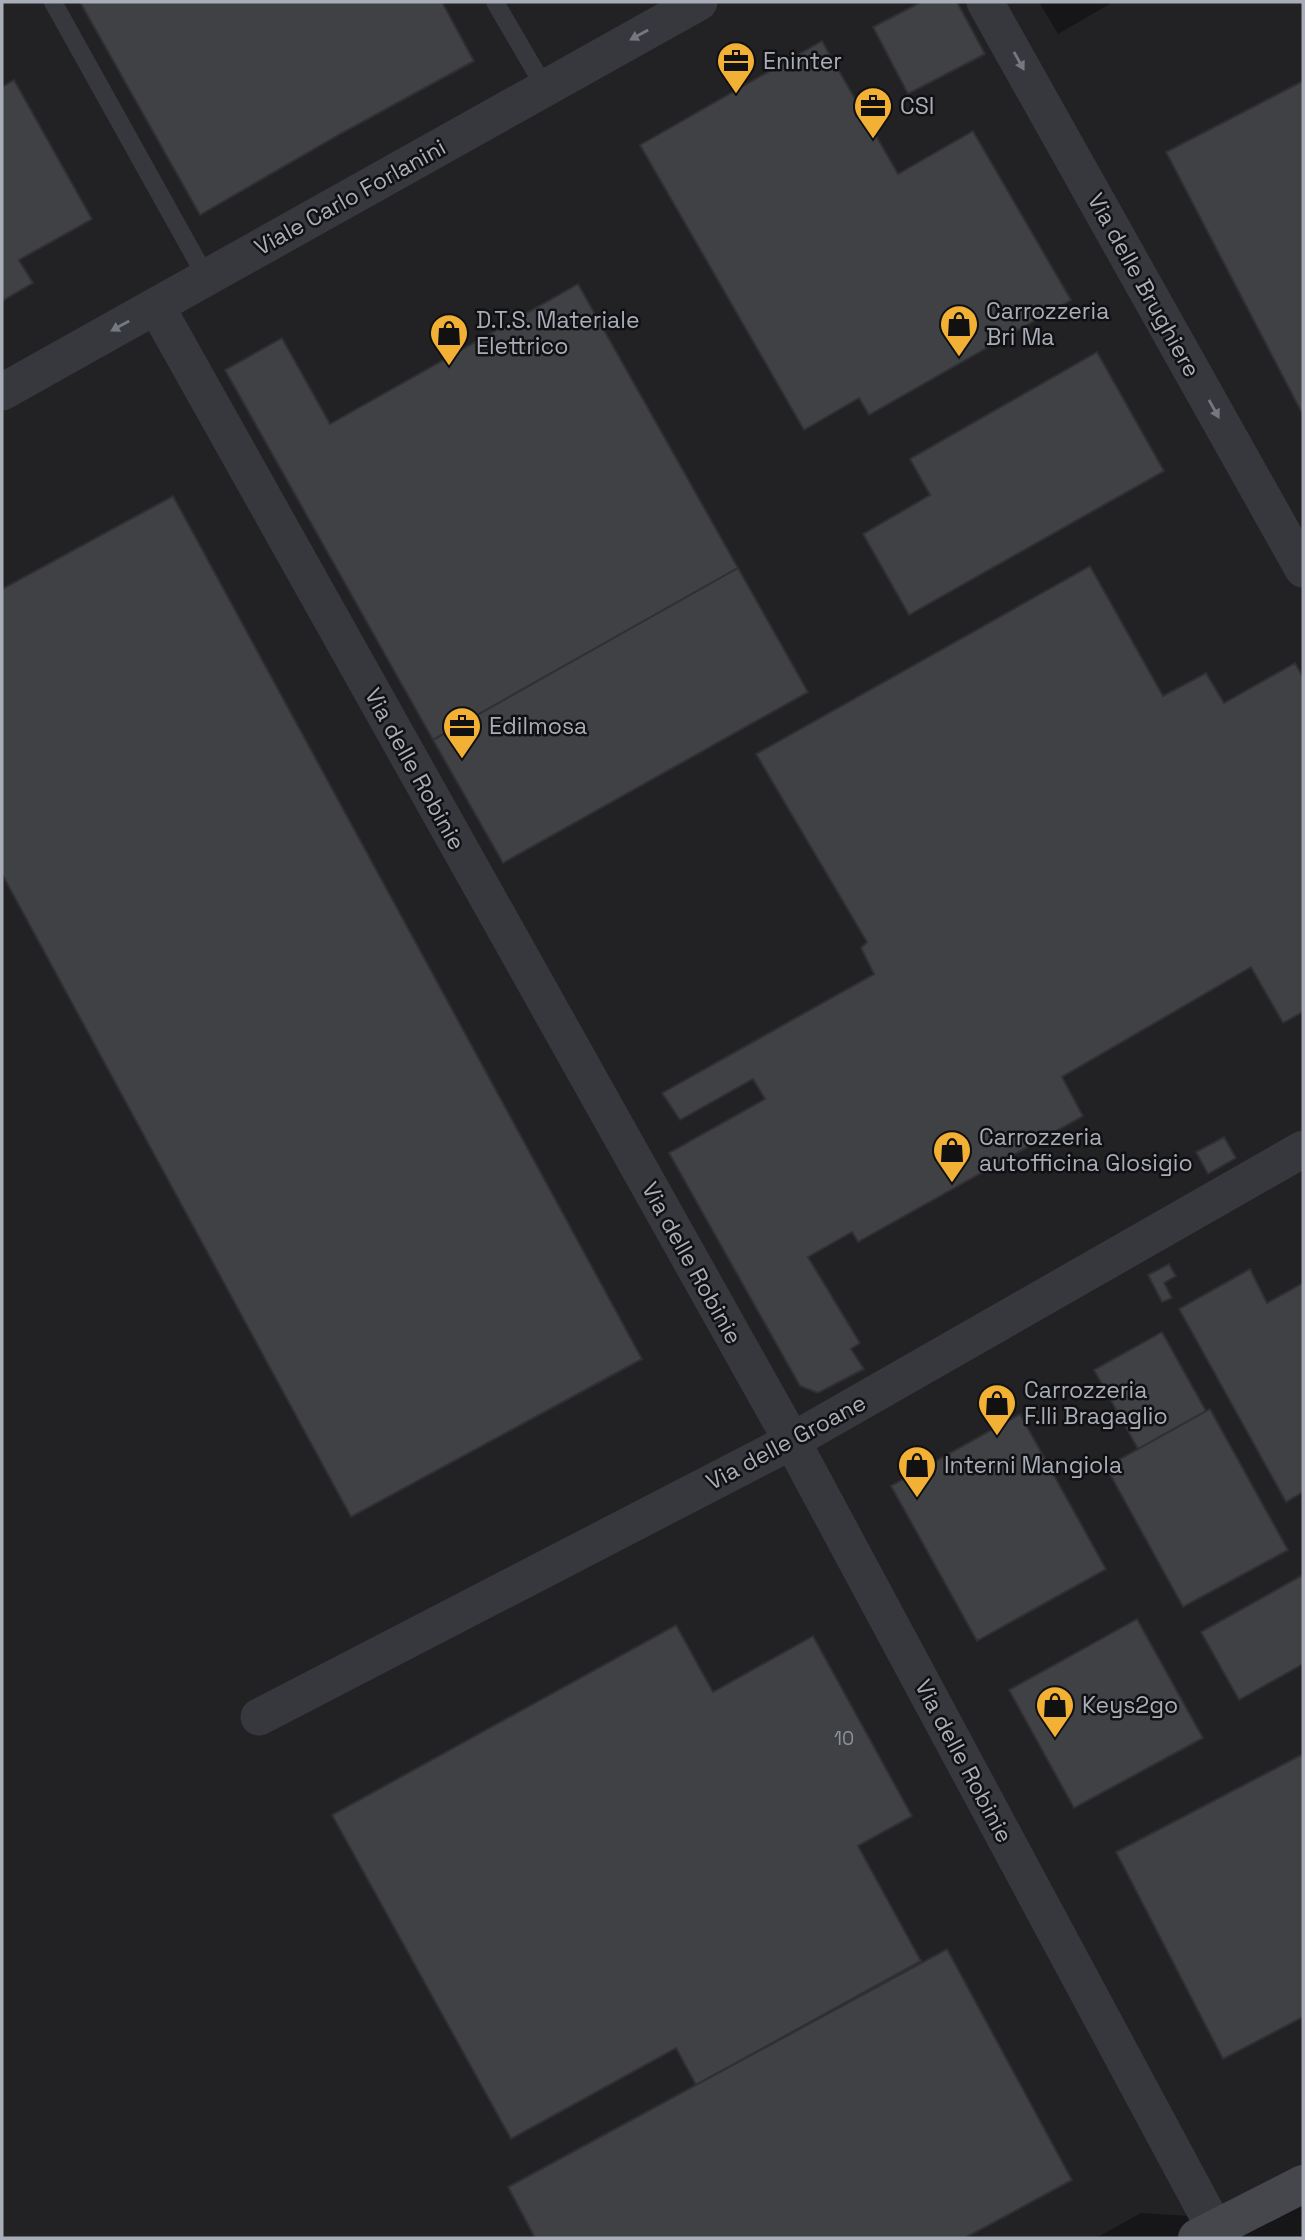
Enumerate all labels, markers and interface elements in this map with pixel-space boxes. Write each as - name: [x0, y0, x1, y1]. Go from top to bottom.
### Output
- one-way arrow: [630, 29, 649, 41]
- office icon: Eninter: [715, 40, 757, 95]
- place label: Eninter: [763, 46, 842, 76]
- one-way arrow: [1013, 52, 1025, 71]
- office icon: CSI: [852, 85, 894, 140]
- place label: CSI: [900, 91, 934, 121]
- street label: Viale Carlo Forlanini: [249, 132, 451, 262]
- street label: Via delle Brughiere: [1081, 188, 1207, 382]
- place label: Carrozzeria Bri Ma: [986, 296, 1109, 352]
- shop icon: Carrozzeria Bri Ma: [938, 303, 980, 358]
- place label: D.T.S. Materiale Elettrico: [476, 305, 640, 361]
- shop icon: D.T.S. Materiale Elettrico: [428, 312, 470, 367]
- one-way arrow: [110, 320, 130, 332]
- one-way arrow: [1208, 400, 1220, 419]
- street label: Via delle Robinie: [358, 683, 472, 855]
- office icon: Edilmosa: [441, 705, 483, 760]
- place label: Edilmosa: [489, 711, 587, 741]
- place label: Carrozzeria autofficina Glosigio: [979, 1122, 1193, 1178]
- shop icon: Carrozzeria autofficina Glosigio: [931, 1129, 973, 1184]
- street label: Via delle Robinie: [635, 1177, 749, 1349]
- place label: Carrozzeria F.lli Bragaglio: [1024, 1375, 1168, 1431]
- shop icon: Carrozzeria F.lli Bragaglio: [976, 1382, 1018, 1437]
- street label: Via delle Groane: [701, 1387, 871, 1497]
- shop icon: Interni Mangiola: [896, 1444, 938, 1499]
- place label: Interni Mangiola: [944, 1450, 1122, 1480]
- street label: Via delle Robinie: [908, 1674, 1020, 1848]
- shop icon: Keys2go: [1034, 1684, 1076, 1739]
- place label: Keys2go: [1082, 1690, 1178, 1720]
- house number: 10: [834, 1726, 854, 1751]

